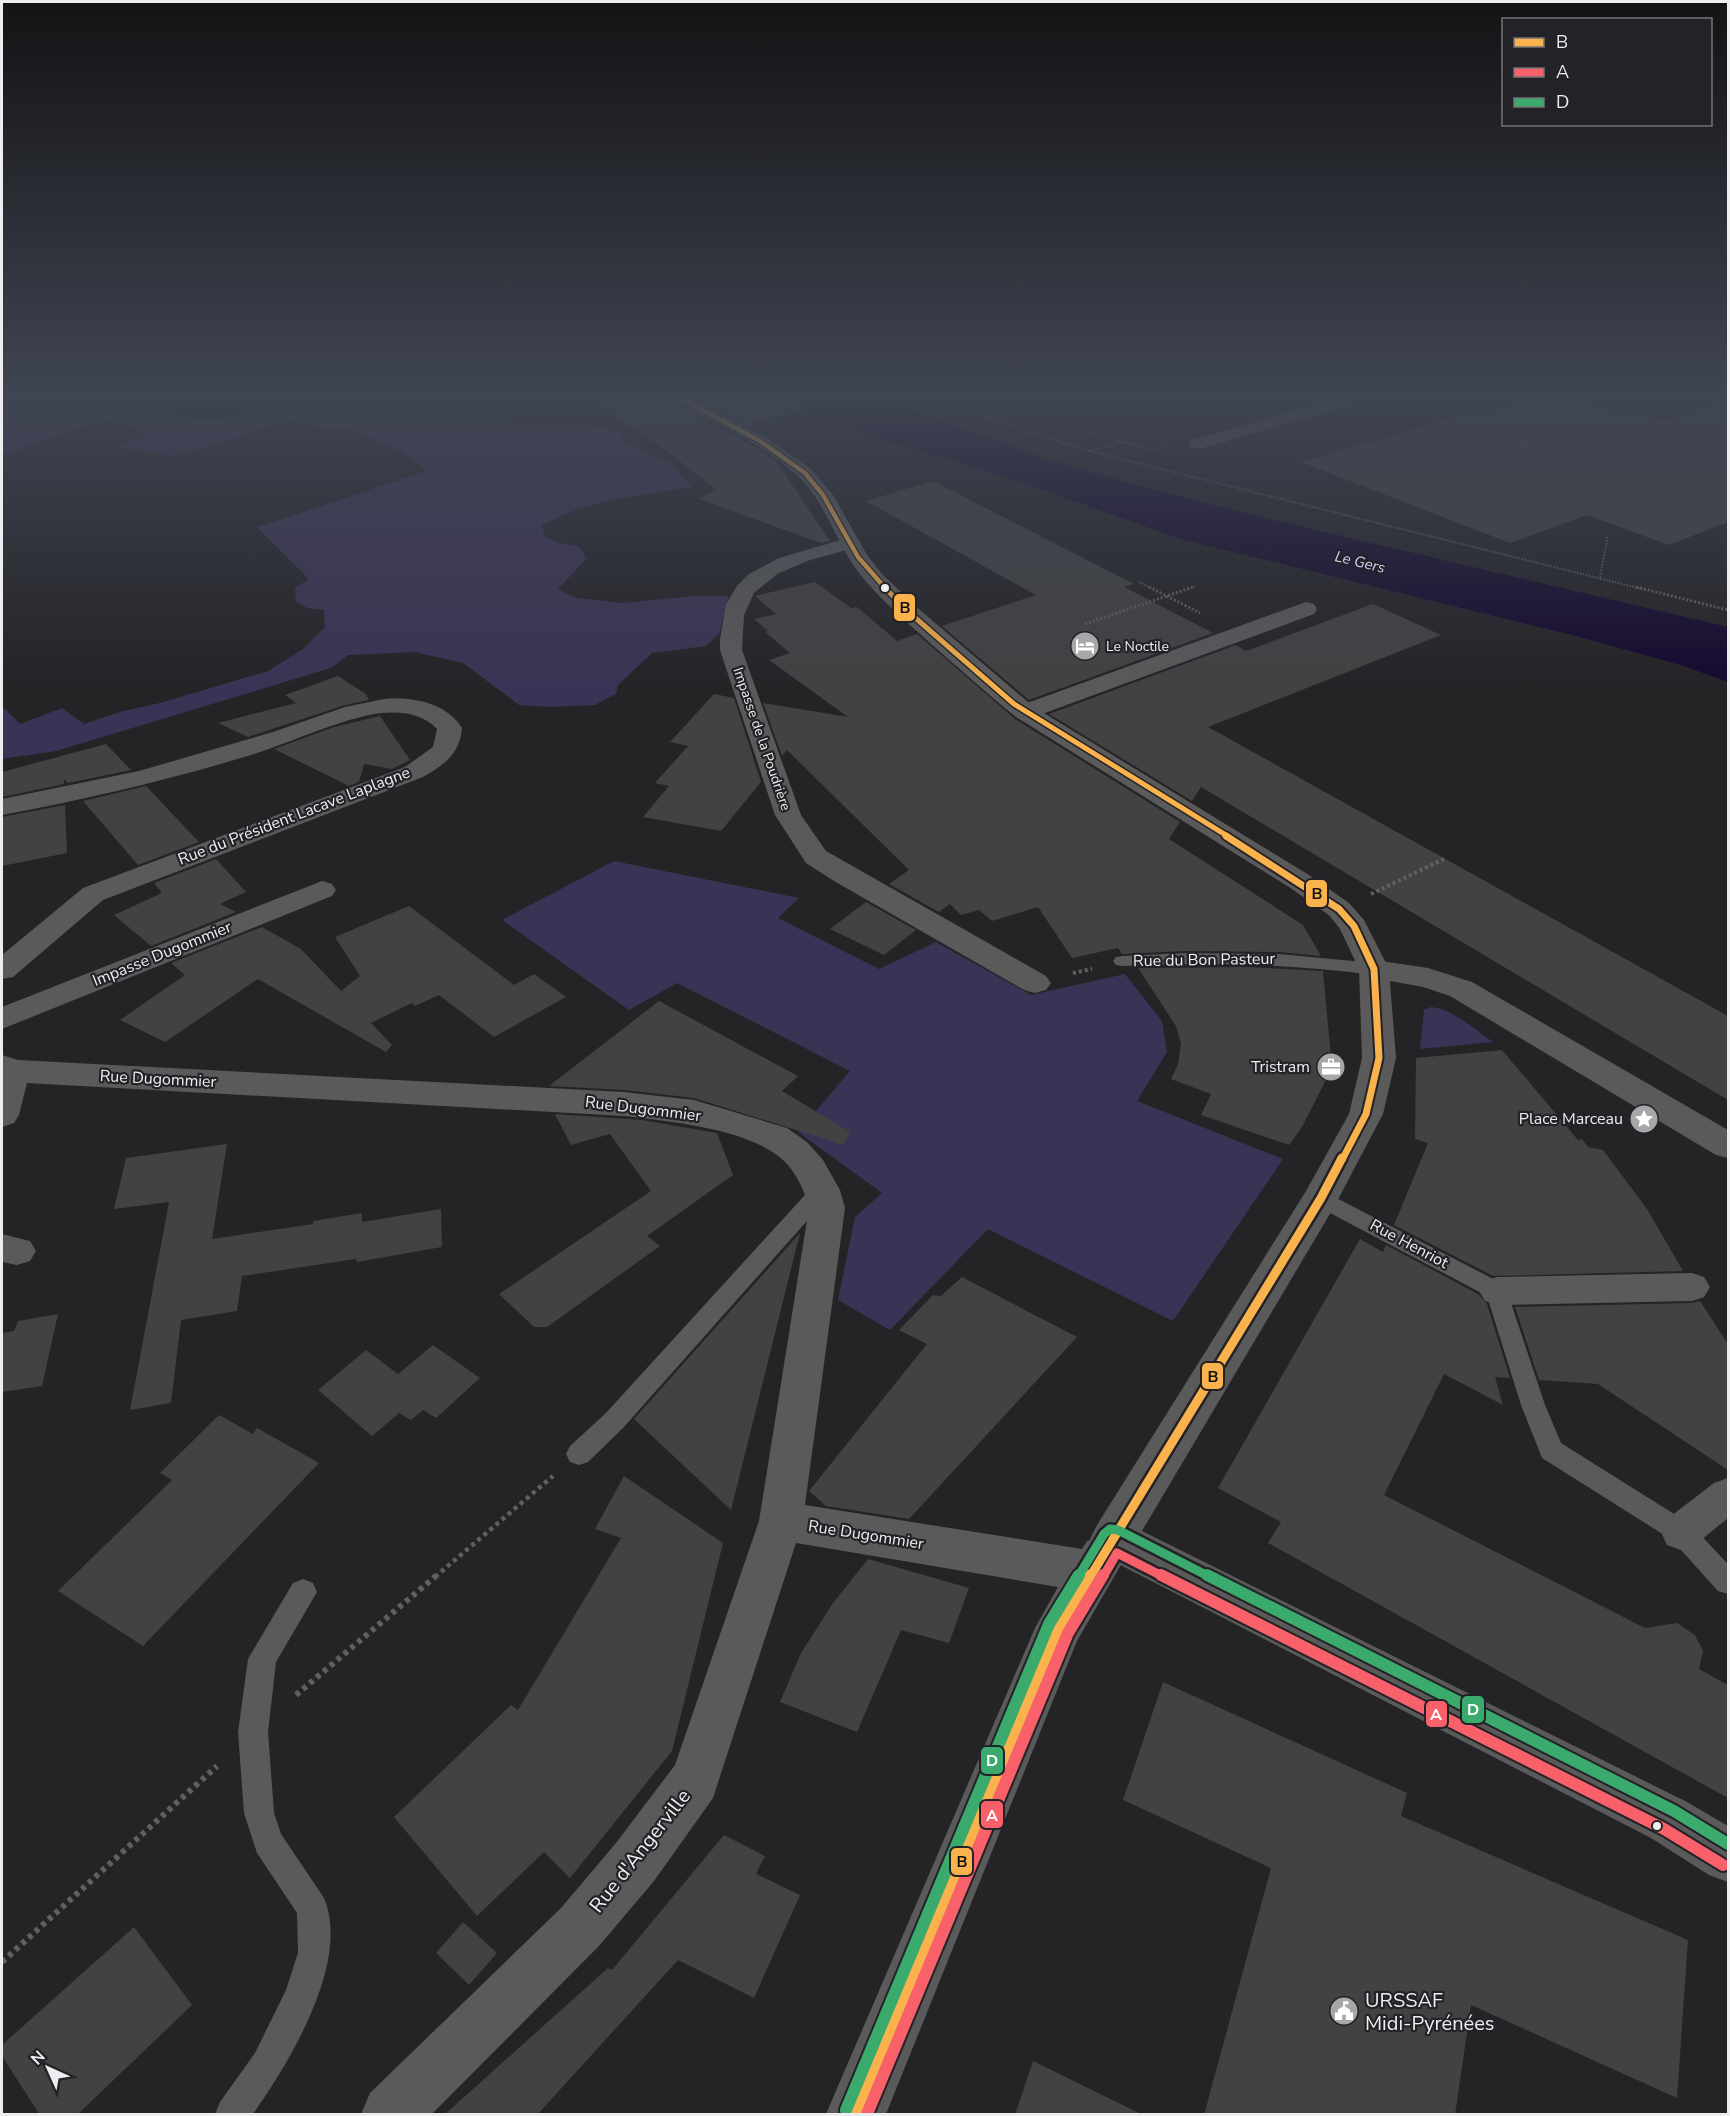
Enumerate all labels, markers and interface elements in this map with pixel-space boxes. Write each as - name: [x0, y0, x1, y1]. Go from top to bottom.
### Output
- legend: [1502, 18, 1712, 126]
- text: B: [1556, 30, 1568, 54]
- text: A: [1556, 60, 1569, 84]
- text: D: [1556, 90, 1569, 114]
- water label: Le Gers: [1333, 546, 1387, 578]
- unlabelled marker: [879, 582, 891, 594]
- line badge: B: [893, 593, 916, 622]
- text: B: [899, 597, 911, 619]
- hotel icon: Le Noctile: [1069, 630, 1101, 662]
- place label: Le Noctile: [1106, 637, 1169, 656]
- street label: Impasse de la Poudrière: [729, 665, 795, 813]
- street label: Rue du Président Lacave Laplagne: [175, 761, 413, 871]
- line badge: B: [1305, 879, 1328, 908]
- text: B: [1311, 883, 1323, 905]
- street label: Impasse Dugommier: [89, 916, 235, 992]
- street label: Rue du Bon Pasteur: [1133, 948, 1276, 972]
- office icon: Tristram: [1315, 1051, 1347, 1083]
- place label: Tristram: [1251, 1056, 1310, 1078]
- street label: Rue Dugommier: [99, 1065, 217, 1093]
- street label: Rue Dugommier: [584, 1091, 703, 1127]
- place icon: Place Marceau: [1628, 1103, 1660, 1135]
- place label: Place Marceau: [1519, 1108, 1623, 1130]
- street label: Rue Henriot: [1366, 1214, 1452, 1274]
- line badge: B: [1201, 1362, 1224, 1390]
- text: B: [1207, 1366, 1219, 1388]
- street label: Rue Dugommier: [807, 1515, 926, 1555]
- line badge: D: [1461, 1695, 1485, 1724]
- text: D: [1467, 1699, 1479, 1721]
- line badge: A: [1425, 1700, 1448, 1728]
- text: A: [1430, 1704, 1442, 1726]
- line badge: D: [980, 1746, 1004, 1775]
- text: D: [986, 1750, 998, 1772]
- street label: Rue d'Angerville: [583, 1784, 697, 1918]
- line badge: A: [980, 1800, 1004, 1829]
- text: A: [986, 1805, 998, 1827]
- unlabelled marker: [1651, 1820, 1663, 1832]
- line badge: B: [950, 1847, 973, 1876]
- text: B: [956, 1851, 968, 1873]
- place label: URSSAF Midi-Pyrénées: [1365, 1987, 1494, 2037]
- public building icon: URSSAF Midi-Pyrénées: [1328, 1995, 1360, 2027]
- north arrow: [18, 2038, 78, 2098]
- text: N: [26, 2046, 50, 2070]

